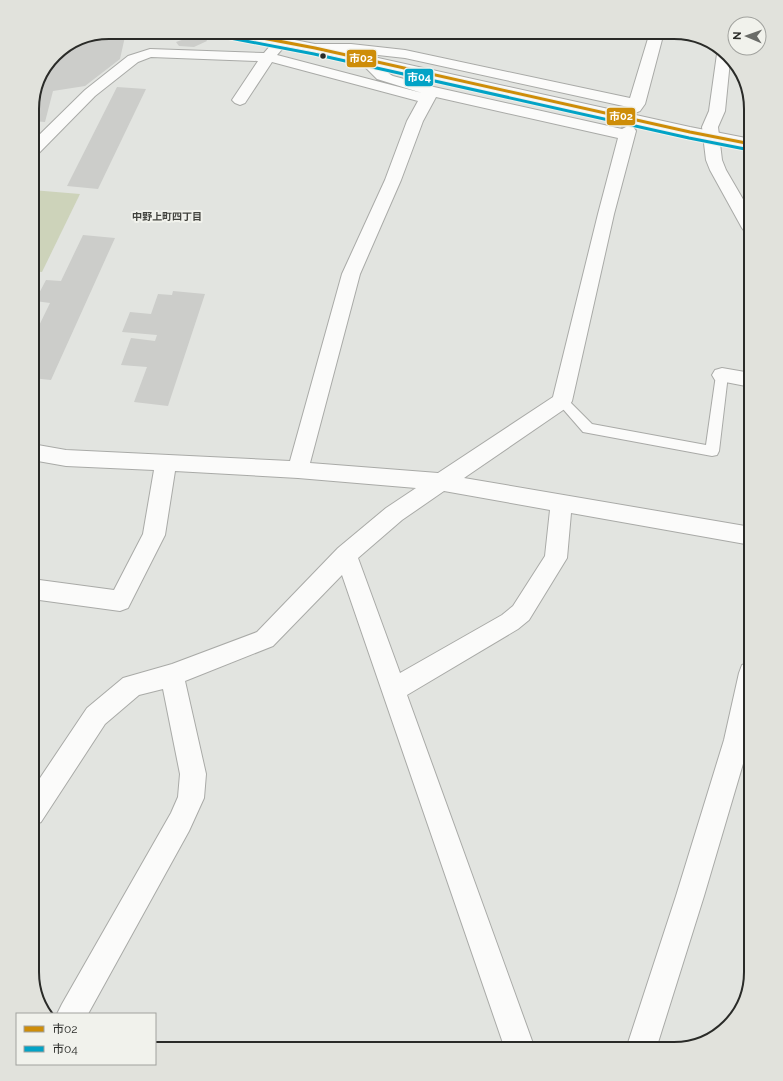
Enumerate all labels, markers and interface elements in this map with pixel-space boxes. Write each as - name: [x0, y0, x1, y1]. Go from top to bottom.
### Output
- north arrow: [727, 16, 767, 56]
- text: N: [731, 31, 744, 40]
- line badge: 市02: [346, 49, 377, 68]
- unlabelled marker: [318, 51, 328, 61]
- text: 市02: [349, 52, 373, 65]
- line badge: 市04: [404, 68, 434, 87]
- text: 市04: [407, 71, 431, 84]
- line badge: 市02: [606, 107, 636, 126]
- text: 市02: [609, 110, 633, 123]
- district label: 中野上町四丁目: [132, 211, 202, 222]
- legend: [16, 1013, 156, 1065]
- text: 市02: [52, 1022, 78, 1036]
- text: 市04: [52, 1042, 78, 1056]

